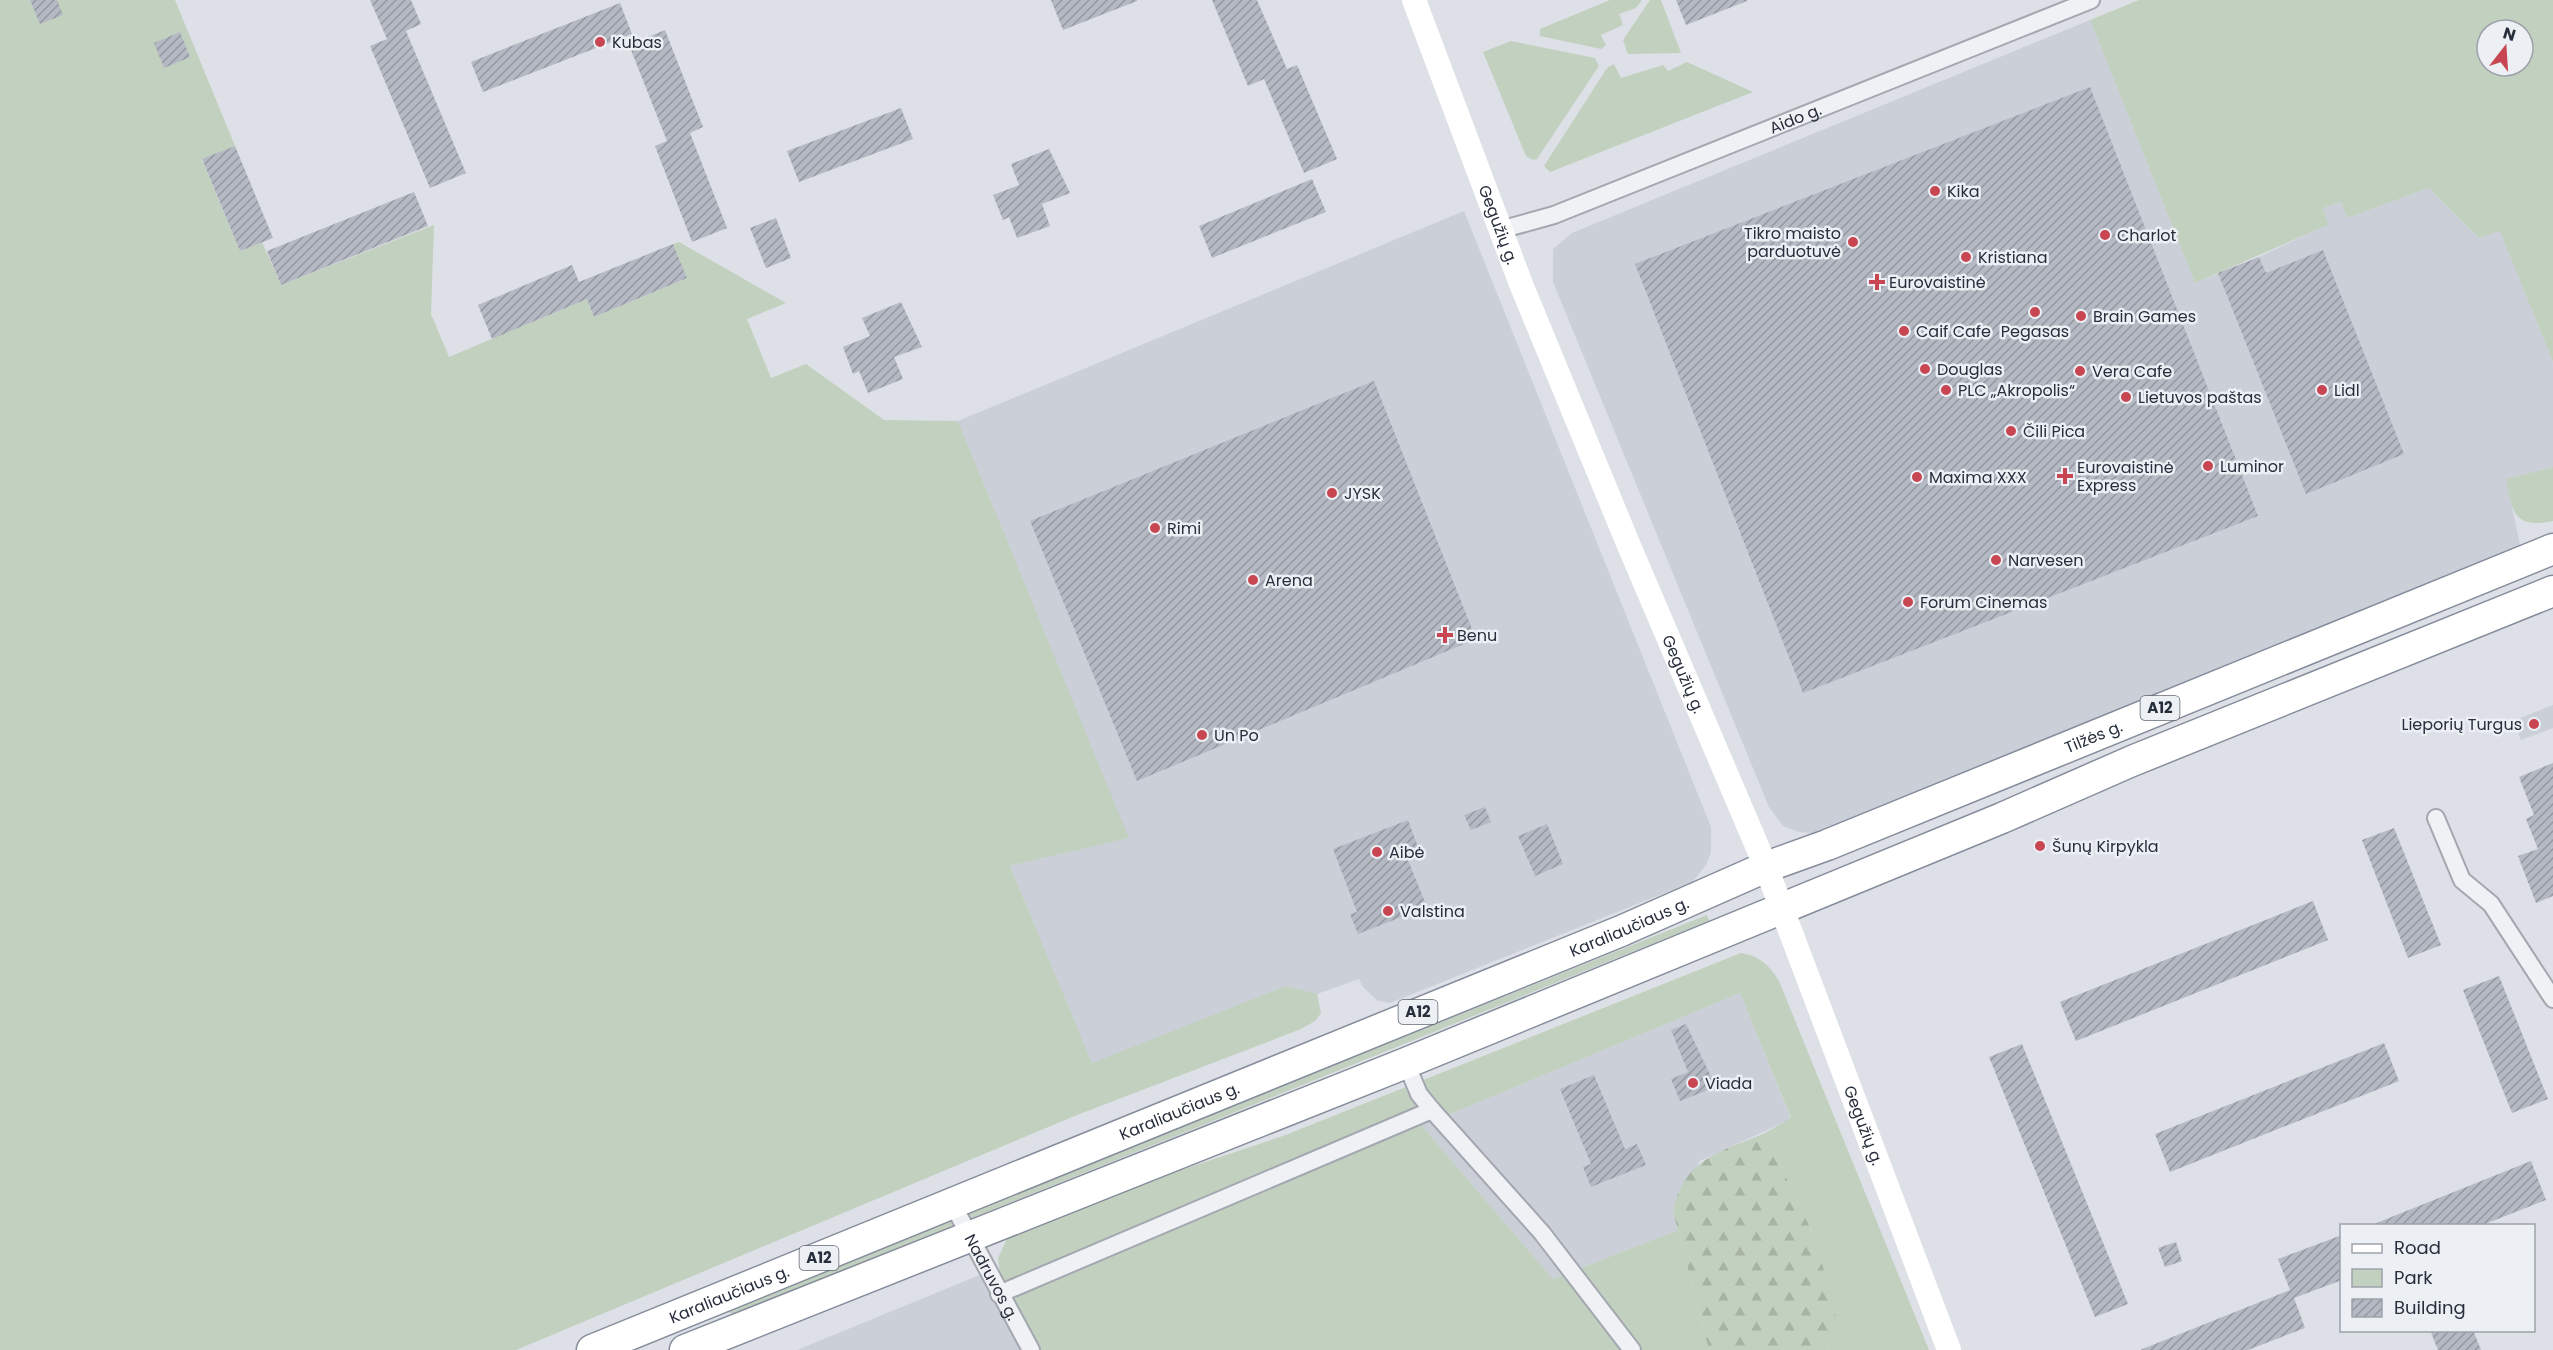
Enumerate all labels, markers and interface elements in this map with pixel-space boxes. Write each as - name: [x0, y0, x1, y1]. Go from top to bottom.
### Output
- north arrow: [2475, 18, 2535, 78]
- text: N: [2500, 21, 2518, 47]
- place label: Kubas: [612, 31, 662, 54]
- marker: Kubas: [593, 35, 607, 49]
- street label: Aido g.: [1766, 98, 1825, 140]
- place label: Kika: [1947, 180, 1980, 203]
- street label: Gegužių g.: [1473, 182, 1524, 268]
- marker: Kika: [1928, 184, 1942, 198]
- place label: Tikro maisto parduotuvė: [1744, 222, 1841, 263]
- place label: Charlot: [2117, 224, 2177, 247]
- marker: Charlot: [2098, 228, 2112, 242]
- marker: Tikro maisto parduotuvė: [1846, 235, 1860, 249]
- place label: Kristiana: [1978, 246, 2047, 269]
- marker: Kristiana: [1959, 250, 1973, 264]
- place label: Eurovaistinė: [1889, 271, 1986, 294]
- marker: Eurovaistinė: [1870, 275, 1884, 289]
- marker: Pegasas: [2028, 305, 2042, 319]
- place label: Brain Games: [2093, 305, 2196, 328]
- marker: Brain Games: [2074, 309, 2088, 323]
- place label: Caif Cafe: [1916, 320, 1991, 343]
- place label: Pegasas: [2001, 320, 2069, 343]
- marker: Caif Cafe: [1897, 324, 1911, 338]
- place label: Douglas: [1937, 358, 2003, 381]
- place label: Vera Cafe: [2092, 360, 2172, 383]
- marker: Douglas: [1918, 362, 1932, 376]
- marker: Vera Cafe: [2073, 364, 2087, 378]
- place label: PLC „Akropolis“: [1958, 379, 2075, 402]
- place label: Lidl: [2334, 379, 2360, 402]
- marker: PLC „Akropolis“: [1939, 383, 1953, 397]
- marker: Lidl: [2315, 383, 2329, 397]
- place label: Lietuvos paštas: [2138, 386, 2262, 409]
- marker: Lietuvos paštas: [2119, 390, 2133, 404]
- place label: Čili Pica: [2023, 420, 2085, 443]
- marker: Čili Pica: [2004, 424, 2018, 438]
- place label: Luminor: [2220, 455, 2284, 478]
- place label: Eurovaistinė Express: [2077, 456, 2174, 497]
- marker: Luminor: [2201, 459, 2215, 473]
- place label: Maxima XXX: [1929, 466, 2027, 489]
- marker: Eurovaistinė Express: [2058, 469, 2072, 483]
- marker: Maxima XXX: [1910, 470, 1924, 484]
- place label: JYSK: [1344, 482, 1381, 505]
- marker: JYSK: [1325, 486, 1339, 500]
- place label: Rimi: [1167, 517, 1201, 540]
- marker: Rimi: [1148, 521, 1162, 535]
- place label: Narvesen: [2008, 549, 2083, 572]
- marker: Narvesen: [1989, 553, 2003, 567]
- place label: Arena: [1265, 569, 1313, 592]
- marker: Arena: [1246, 573, 1260, 587]
- place label: Forum Cinemas: [1920, 591, 2047, 614]
- marker: Forum Cinemas: [1901, 595, 1915, 609]
- place label: Benu: [1457, 624, 1497, 647]
- marker: Benu: [1438, 628, 1452, 642]
- street label: Gegužių g.: [1656, 631, 1710, 717]
- road number: A12: [2140, 696, 2180, 720]
- place label: Lieporių Turgus: [2401, 713, 2522, 736]
- street label: Tilžės g.: [2061, 715, 2126, 759]
- marker: Lieporių Turgus: [2527, 717, 2541, 731]
- place label: Un Po: [1214, 724, 1259, 747]
- marker: Un Po: [1195, 728, 1209, 742]
- place label: Šunų Kirpykla: [2052, 835, 2159, 858]
- marker: Šunų Kirpykla: [2033, 839, 2047, 853]
- place label: Aibė: [1389, 841, 1425, 864]
- marker: Aibė: [1370, 845, 1384, 859]
- street label: Karaliaučiaus g.: [1566, 892, 1692, 963]
- place label: Valstina: [1400, 900, 1465, 923]
- marker: Valstina: [1381, 904, 1395, 918]
- road number: A12: [1398, 1000, 1438, 1024]
- place label: Viada: [1705, 1072, 1752, 1095]
- marker: Viada: [1686, 1076, 1700, 1090]
- street label: Karaliaučiaus g.: [1116, 1077, 1243, 1146]
- street label: Gegužių g.: [1838, 1082, 1889, 1168]
- legend: [2340, 1224, 2535, 1332]
- street label: Nadruvos g.: [959, 1230, 1024, 1325]
- text: Road: [2394, 1235, 2441, 1260]
- road number: A12: [800, 1246, 838, 1270]
- street label: Karaliaučiaus g.: [666, 1260, 793, 1329]
- text: Park: [2394, 1265, 2433, 1290]
- text: Building: [2394, 1295, 2466, 1320]

